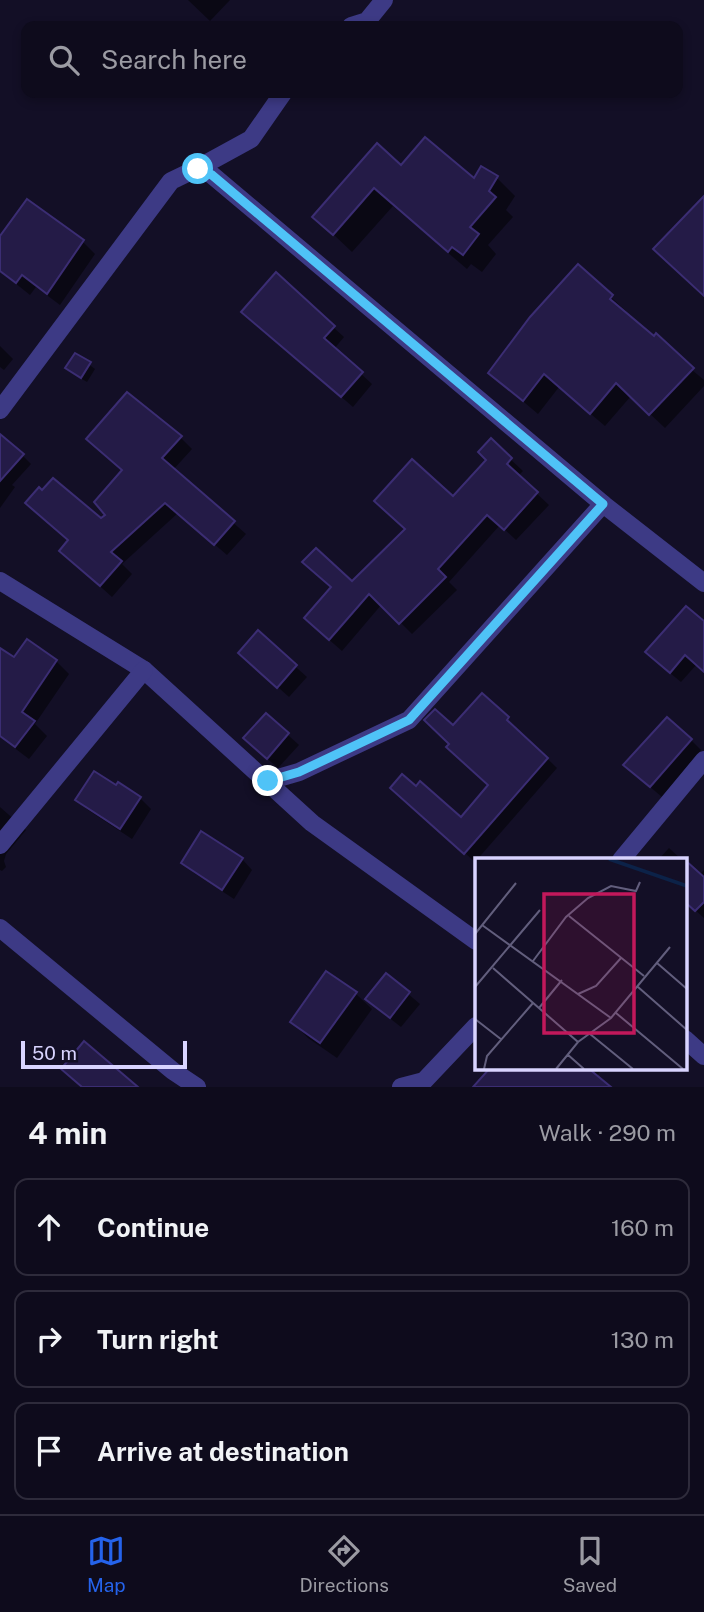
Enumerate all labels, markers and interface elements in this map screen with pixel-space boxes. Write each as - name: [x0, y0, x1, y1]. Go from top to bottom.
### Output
- search box: [21, 21, 683, 98]
- icon: search: [45, 41, 83, 79]
- text: Search here: [101, 44, 247, 75]
- route start: [182, 153, 213, 184]
- route end: [252, 765, 283, 796]
- inset map: [475, 858, 686, 1070]
- scale bar: [21, 1038, 187, 1070]
- text: 50 m: [32, 1042, 77, 1064]
- text: 4 min: [28, 1115, 107, 1151]
- text: Walk · 290 m: [539, 1119, 676, 1146]
- icon: ahead: [30, 1208, 68, 1246]
- text: Continue: [97, 1212, 209, 1243]
- text: 160 m: [611, 1214, 674, 1241]
- icon: right: [30, 1320, 68, 1358]
- text: Turn right: [97, 1324, 219, 1355]
- text: 130 m: [611, 1326, 674, 1353]
- icon: arrive: [30, 1432, 68, 1470]
- text: Arrive at destination: [97, 1436, 349, 1467]
- tab: Map: [87, 1532, 126, 1596]
- tab: Directions: [300, 1532, 389, 1596]
- tab: Saved: [563, 1532, 617, 1596]

